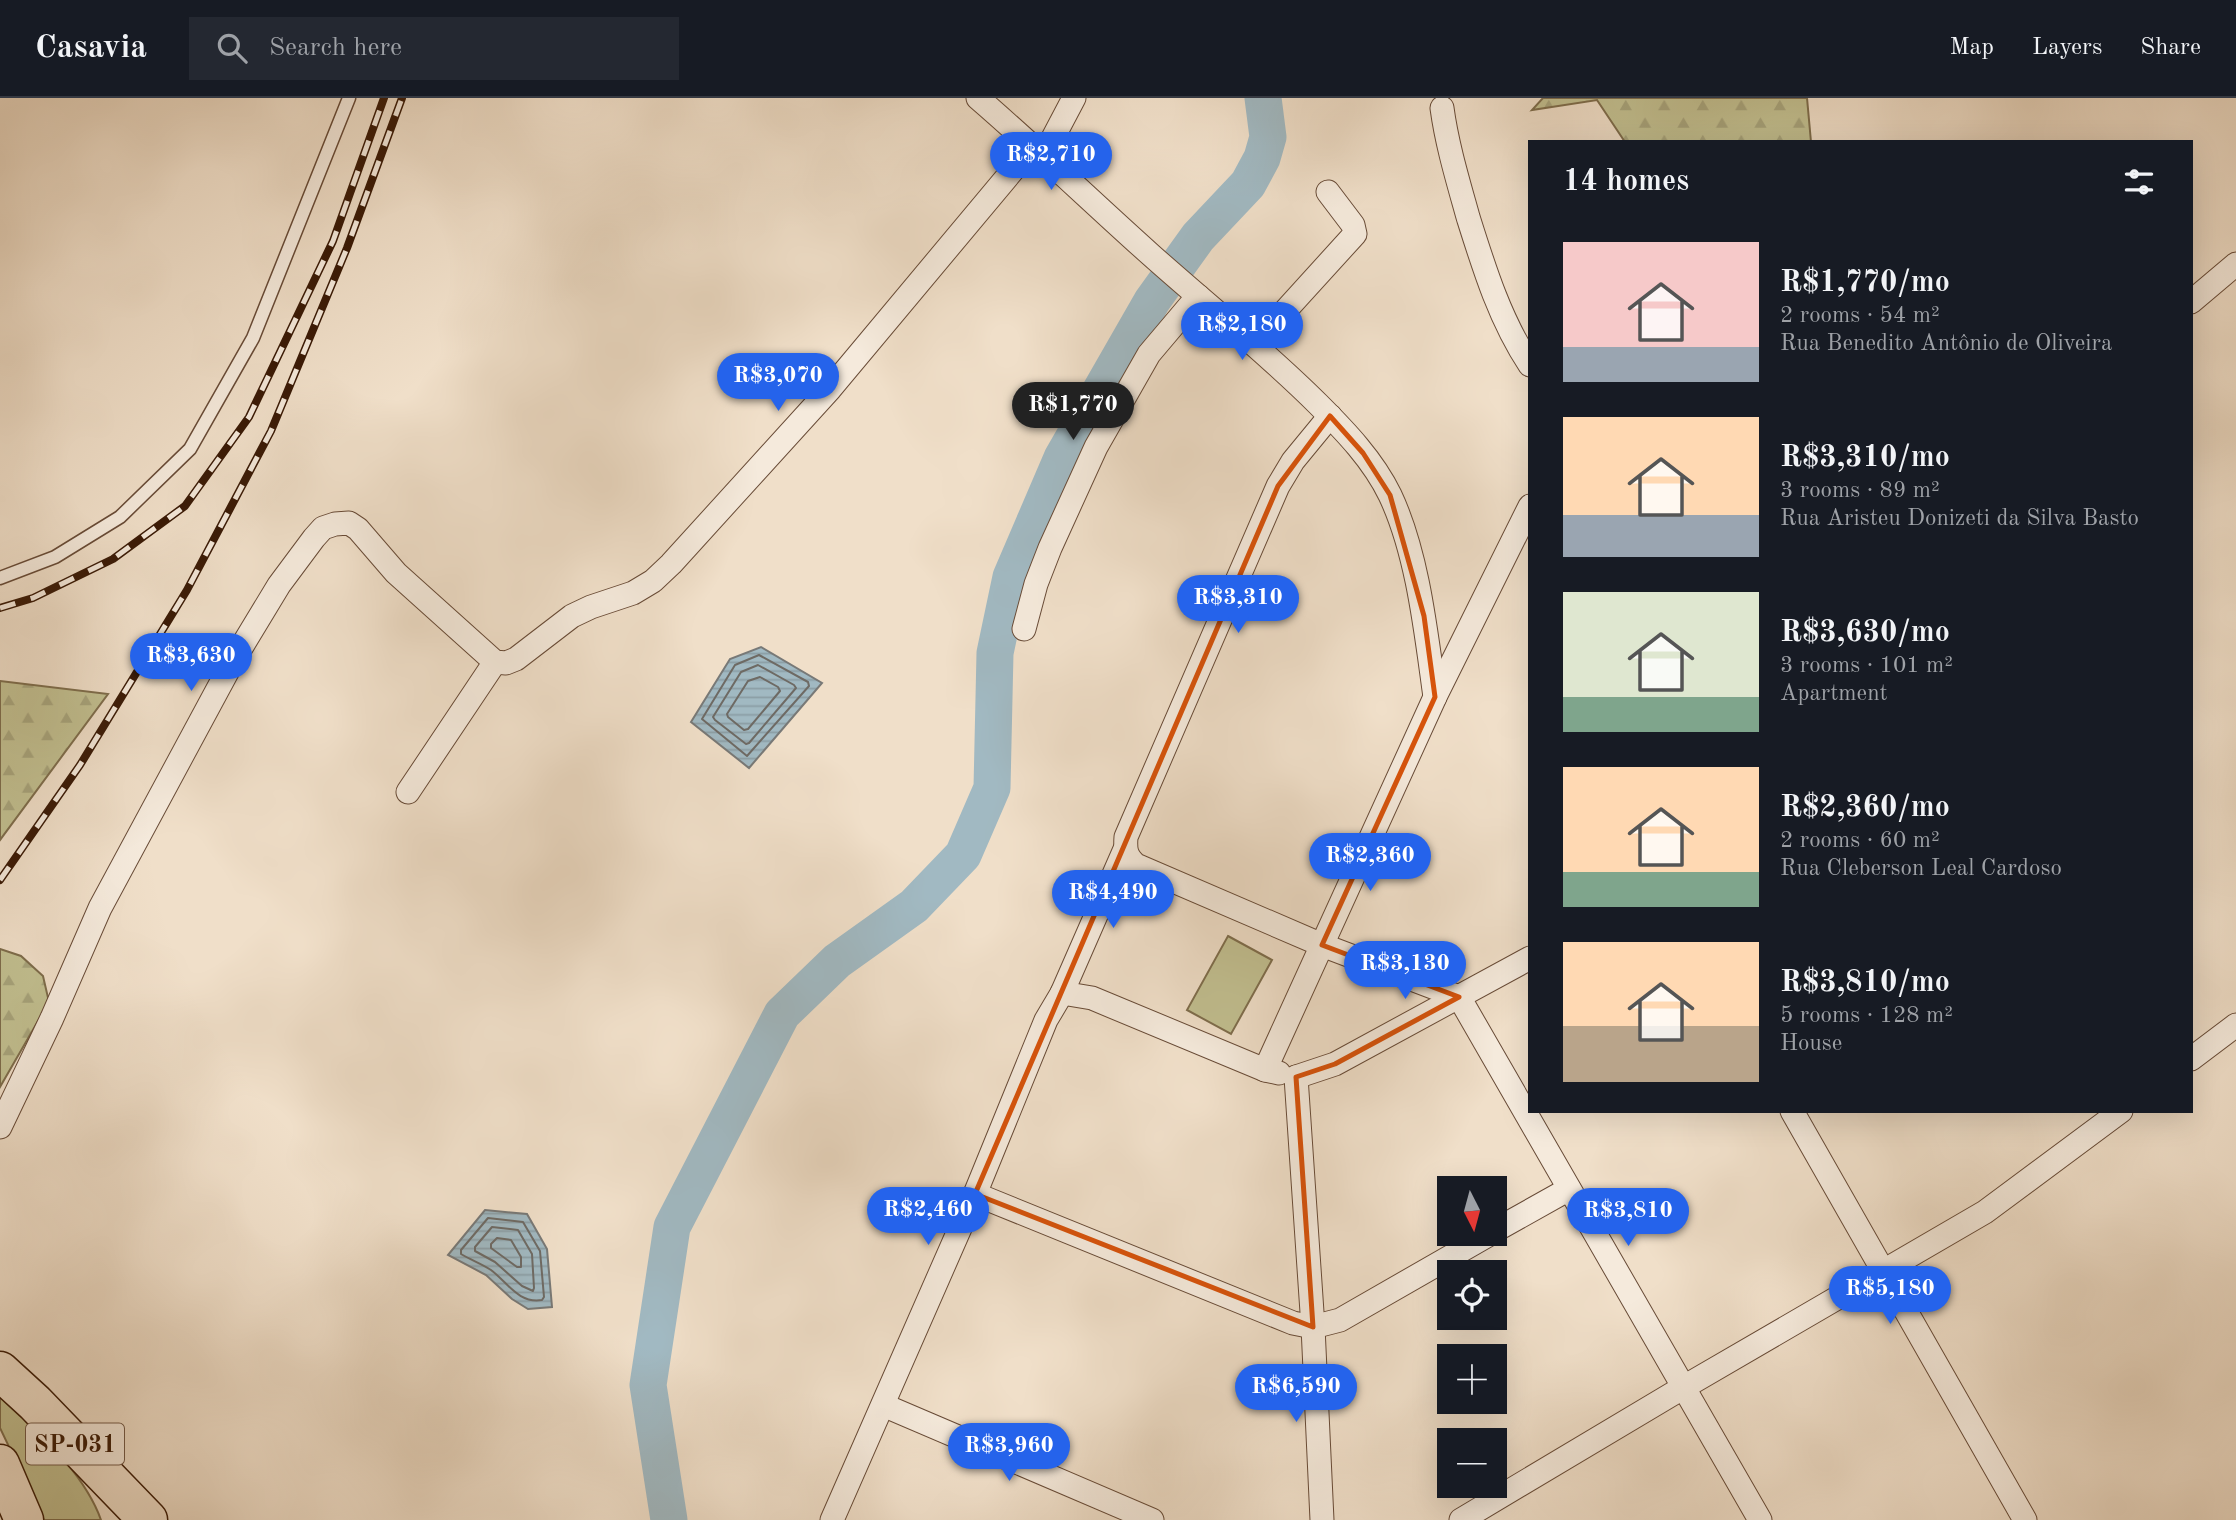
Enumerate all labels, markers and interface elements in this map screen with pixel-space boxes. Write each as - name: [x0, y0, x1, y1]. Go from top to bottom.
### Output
- search box: [189, 17, 679, 80]
- icon: search: [213, 29, 251, 67]
- text: Casavia: [35, 32, 147, 65]
- text: Search here: [269, 35, 402, 61]
- text: Map: [1950, 36, 1994, 60]
- text: Layers: [2032, 36, 2102, 60]
- text: Share: [2140, 36, 2201, 60]
- pin: R$2,710: [986, 132, 1116, 192]
- text: R$2,710: [1006, 143, 1096, 166]
- icon: filters: [2120, 163, 2158, 201]
- text: 14 homes: [1563, 167, 1689, 197]
- text: R$1,770/mo: [1780, 268, 1950, 298]
- icon: home: [1619, 270, 1703, 354]
- pin: R$2,180: [1177, 302, 1307, 362]
- text: 2 rooms · 54 m²: [1780, 304, 1940, 327]
- text: R$2,180: [1197, 313, 1287, 336]
- text: Rua Benedito Antônio de Oliveira: [1780, 332, 2112, 355]
- pin: R$3,070: [713, 354, 843, 413]
- text: R$3,070: [733, 364, 823, 387]
- pin: R$1,770: [1008, 382, 1138, 442]
- text: R$1,770: [1028, 393, 1118, 416]
- text: R$3,310/mo: [1780, 443, 1950, 473]
- icon: home: [1619, 445, 1703, 529]
- text: 3 rooms · 89 m²: [1780, 479, 1940, 502]
- text: Rua Aristeu Donizeti da Silva Basto: [1780, 507, 2139, 530]
- pin: R$3,310: [1173, 575, 1303, 635]
- text: R$3,310: [1193, 586, 1283, 609]
- text: R$3,630/mo: [1780, 618, 1950, 648]
- icon: home: [1619, 620, 1703, 704]
- pin: R$3,630: [126, 634, 256, 693]
- text: R$3,630: [146, 644, 236, 667]
- text: 3 rooms · 101 m²: [1780, 654, 1953, 677]
- text: Apartment: [1780, 682, 1888, 705]
- text: R$2,360/mo: [1780, 793, 1950, 823]
- icon: home: [1619, 795, 1703, 879]
- text: 2 rooms · 60 m²: [1780, 829, 1940, 852]
- pin: R$2,360: [1305, 834, 1435, 893]
- text: R$2,360: [1325, 844, 1415, 867]
- text: Rua Cleberson Leal Cardoso: [1780, 857, 2062, 880]
- pin: R$4,490: [1048, 870, 1178, 930]
- text: R$4,490: [1068, 881, 1158, 904]
- pin: R$3,130: [1340, 942, 1470, 1001]
- text: R$3,130: [1360, 952, 1450, 975]
- text: R$3,810/mo: [1780, 968, 1950, 998]
- icon: home: [1619, 970, 1703, 1054]
- text: 5 rooms · 128 m²: [1780, 1004, 1953, 1027]
- text: House: [1780, 1032, 1842, 1055]
- north arrow: [1437, 1176, 1507, 1246]
- map controls: [1437, 1176, 1507, 1498]
- pin: R$2,460: [863, 1188, 993, 1247]
- pin: R$3,810: [1563, 1188, 1693, 1248]
- text: R$2,460: [883, 1198, 973, 1221]
- text: R$3,810: [1583, 1199, 1673, 1222]
- button: locate: [1437, 1260, 1507, 1330]
- pin: R$5,180: [1825, 1266, 1955, 1326]
- text: R$5,180: [1845, 1277, 1935, 1300]
- button: +: [1437, 1344, 1507, 1414]
- pin: R$6,590: [1231, 1364, 1361, 1424]
- text: R$6,590: [1251, 1375, 1341, 1398]
- road number: SP-031: [26, 1424, 124, 1464]
- pin: R$3,960: [944, 1424, 1074, 1483]
- button: −: [1437, 1428, 1507, 1498]
- text: R$3,960: [964, 1434, 1054, 1457]

